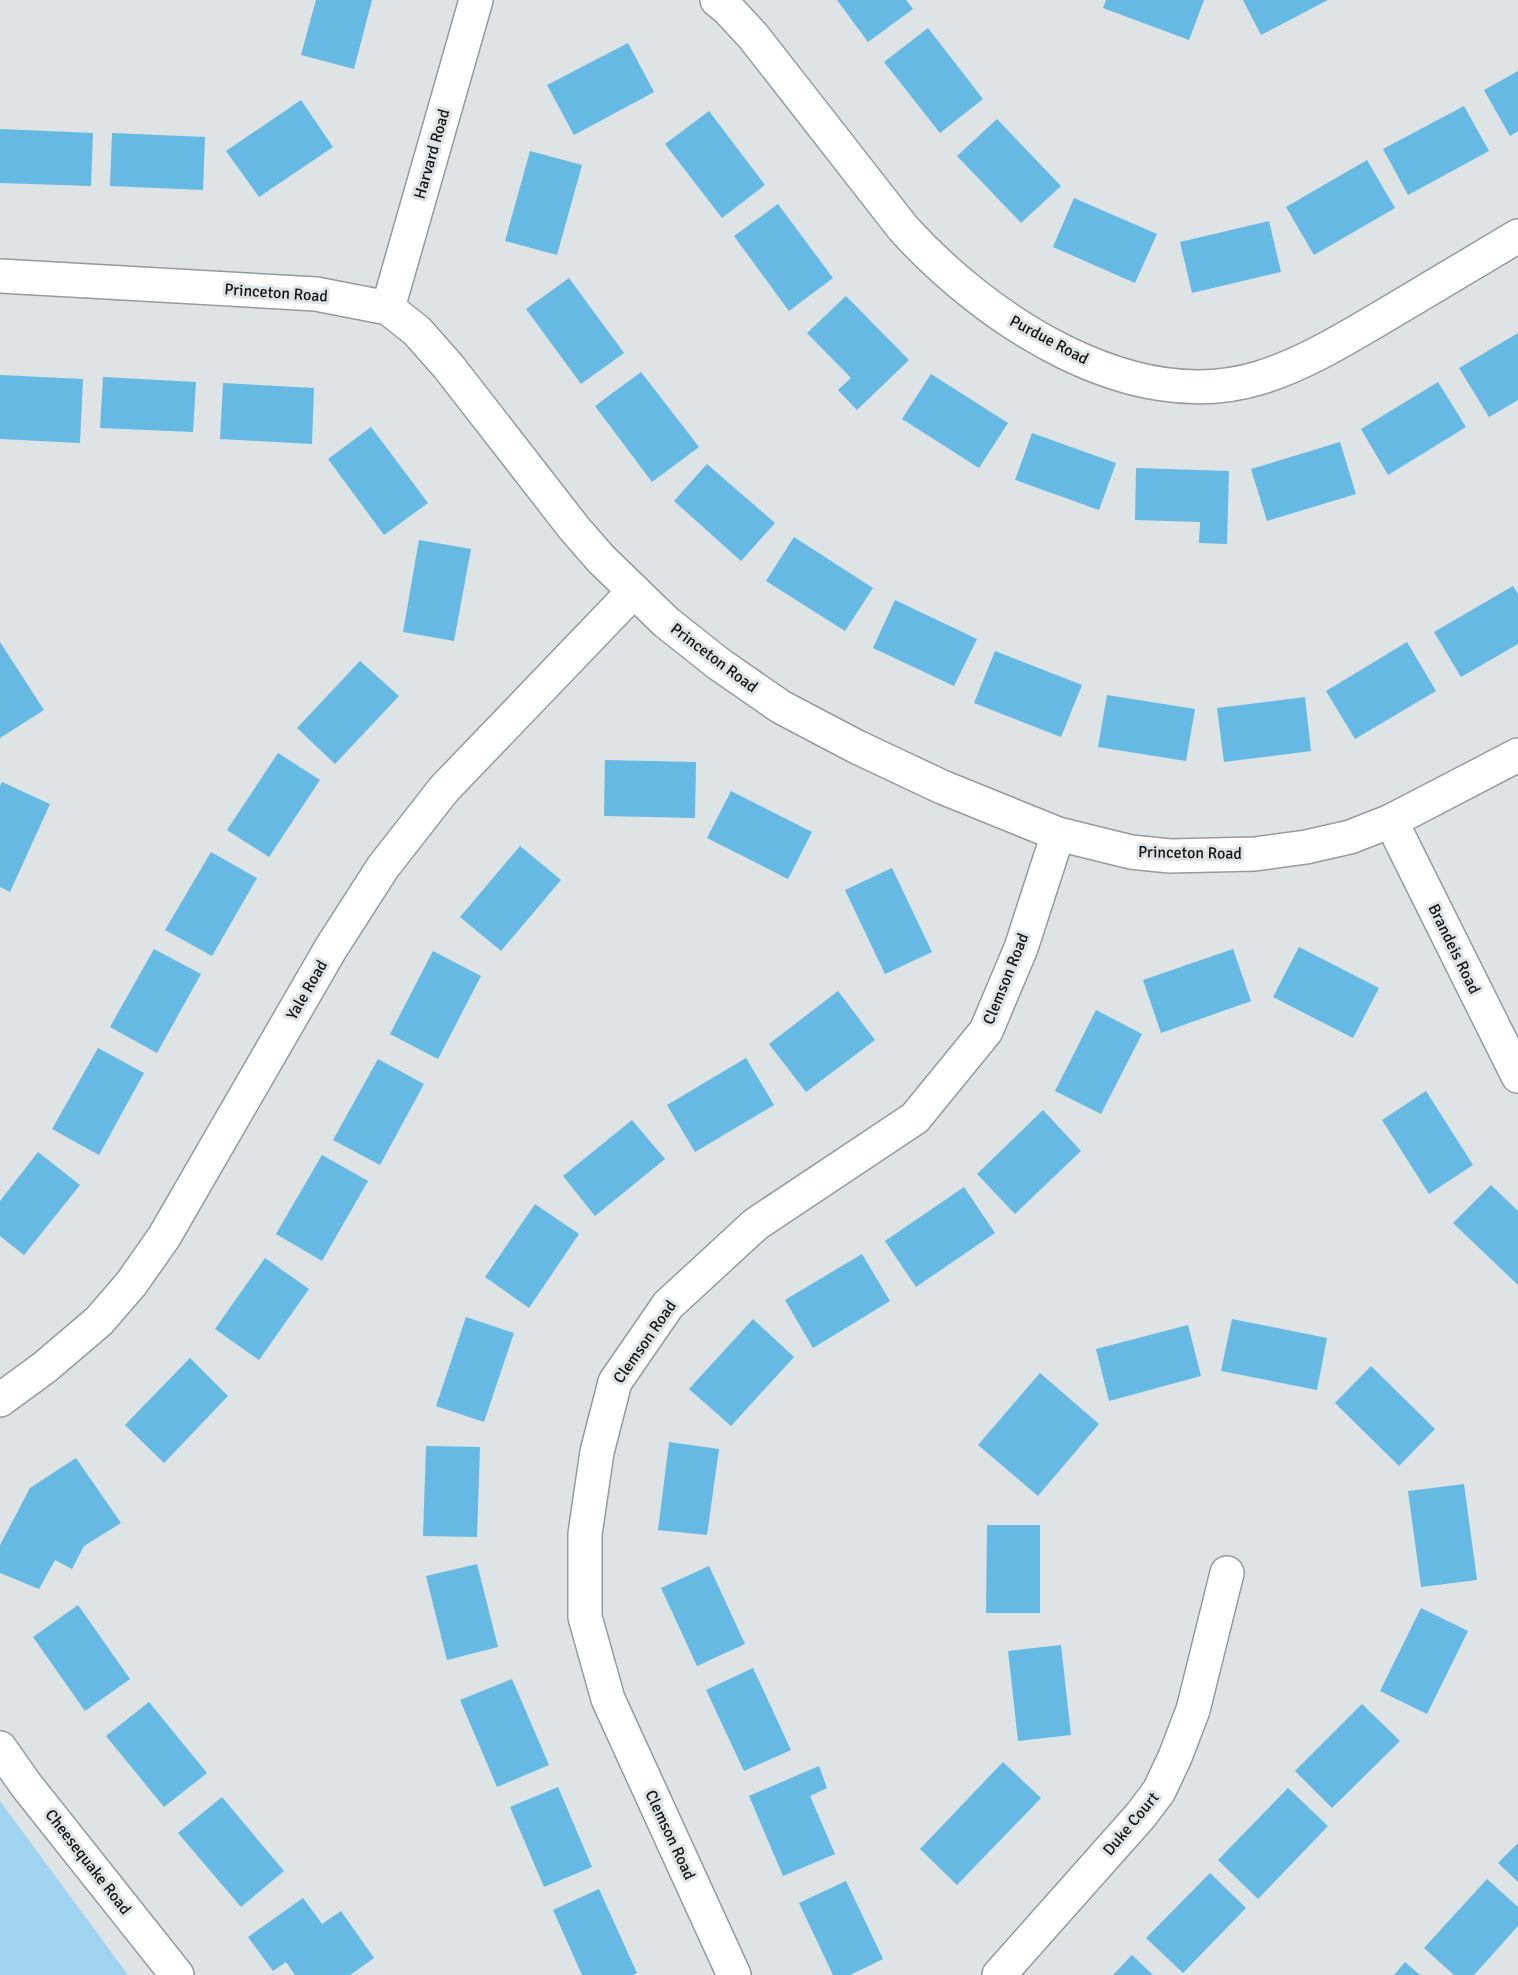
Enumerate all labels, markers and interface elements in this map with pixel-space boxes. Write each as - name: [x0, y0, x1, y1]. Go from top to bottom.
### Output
- street label: Harvard Road: [410, 107, 454, 201]
- street label: Princeton Road: [224, 279, 328, 307]
- street label: Purdue Road: [1006, 311, 1092, 369]
- street label: Princeton Road: [667, 619, 761, 697]
- street label: Princeton Road: [1138, 842, 1242, 864]
- street label: Brandeis Road: [1424, 901, 1484, 997]
- street label: Clemson Road: [979, 930, 1033, 1028]
- street label: Yale Road: [282, 957, 332, 1023]
- street label: Clemson Road: [609, 1297, 681, 1387]
- street label: Clemson Road: [640, 1787, 700, 1883]
- street label: Duke Court: [1099, 1788, 1164, 1860]
- street label: Cheesequake Road: [41, 1805, 135, 1919]

